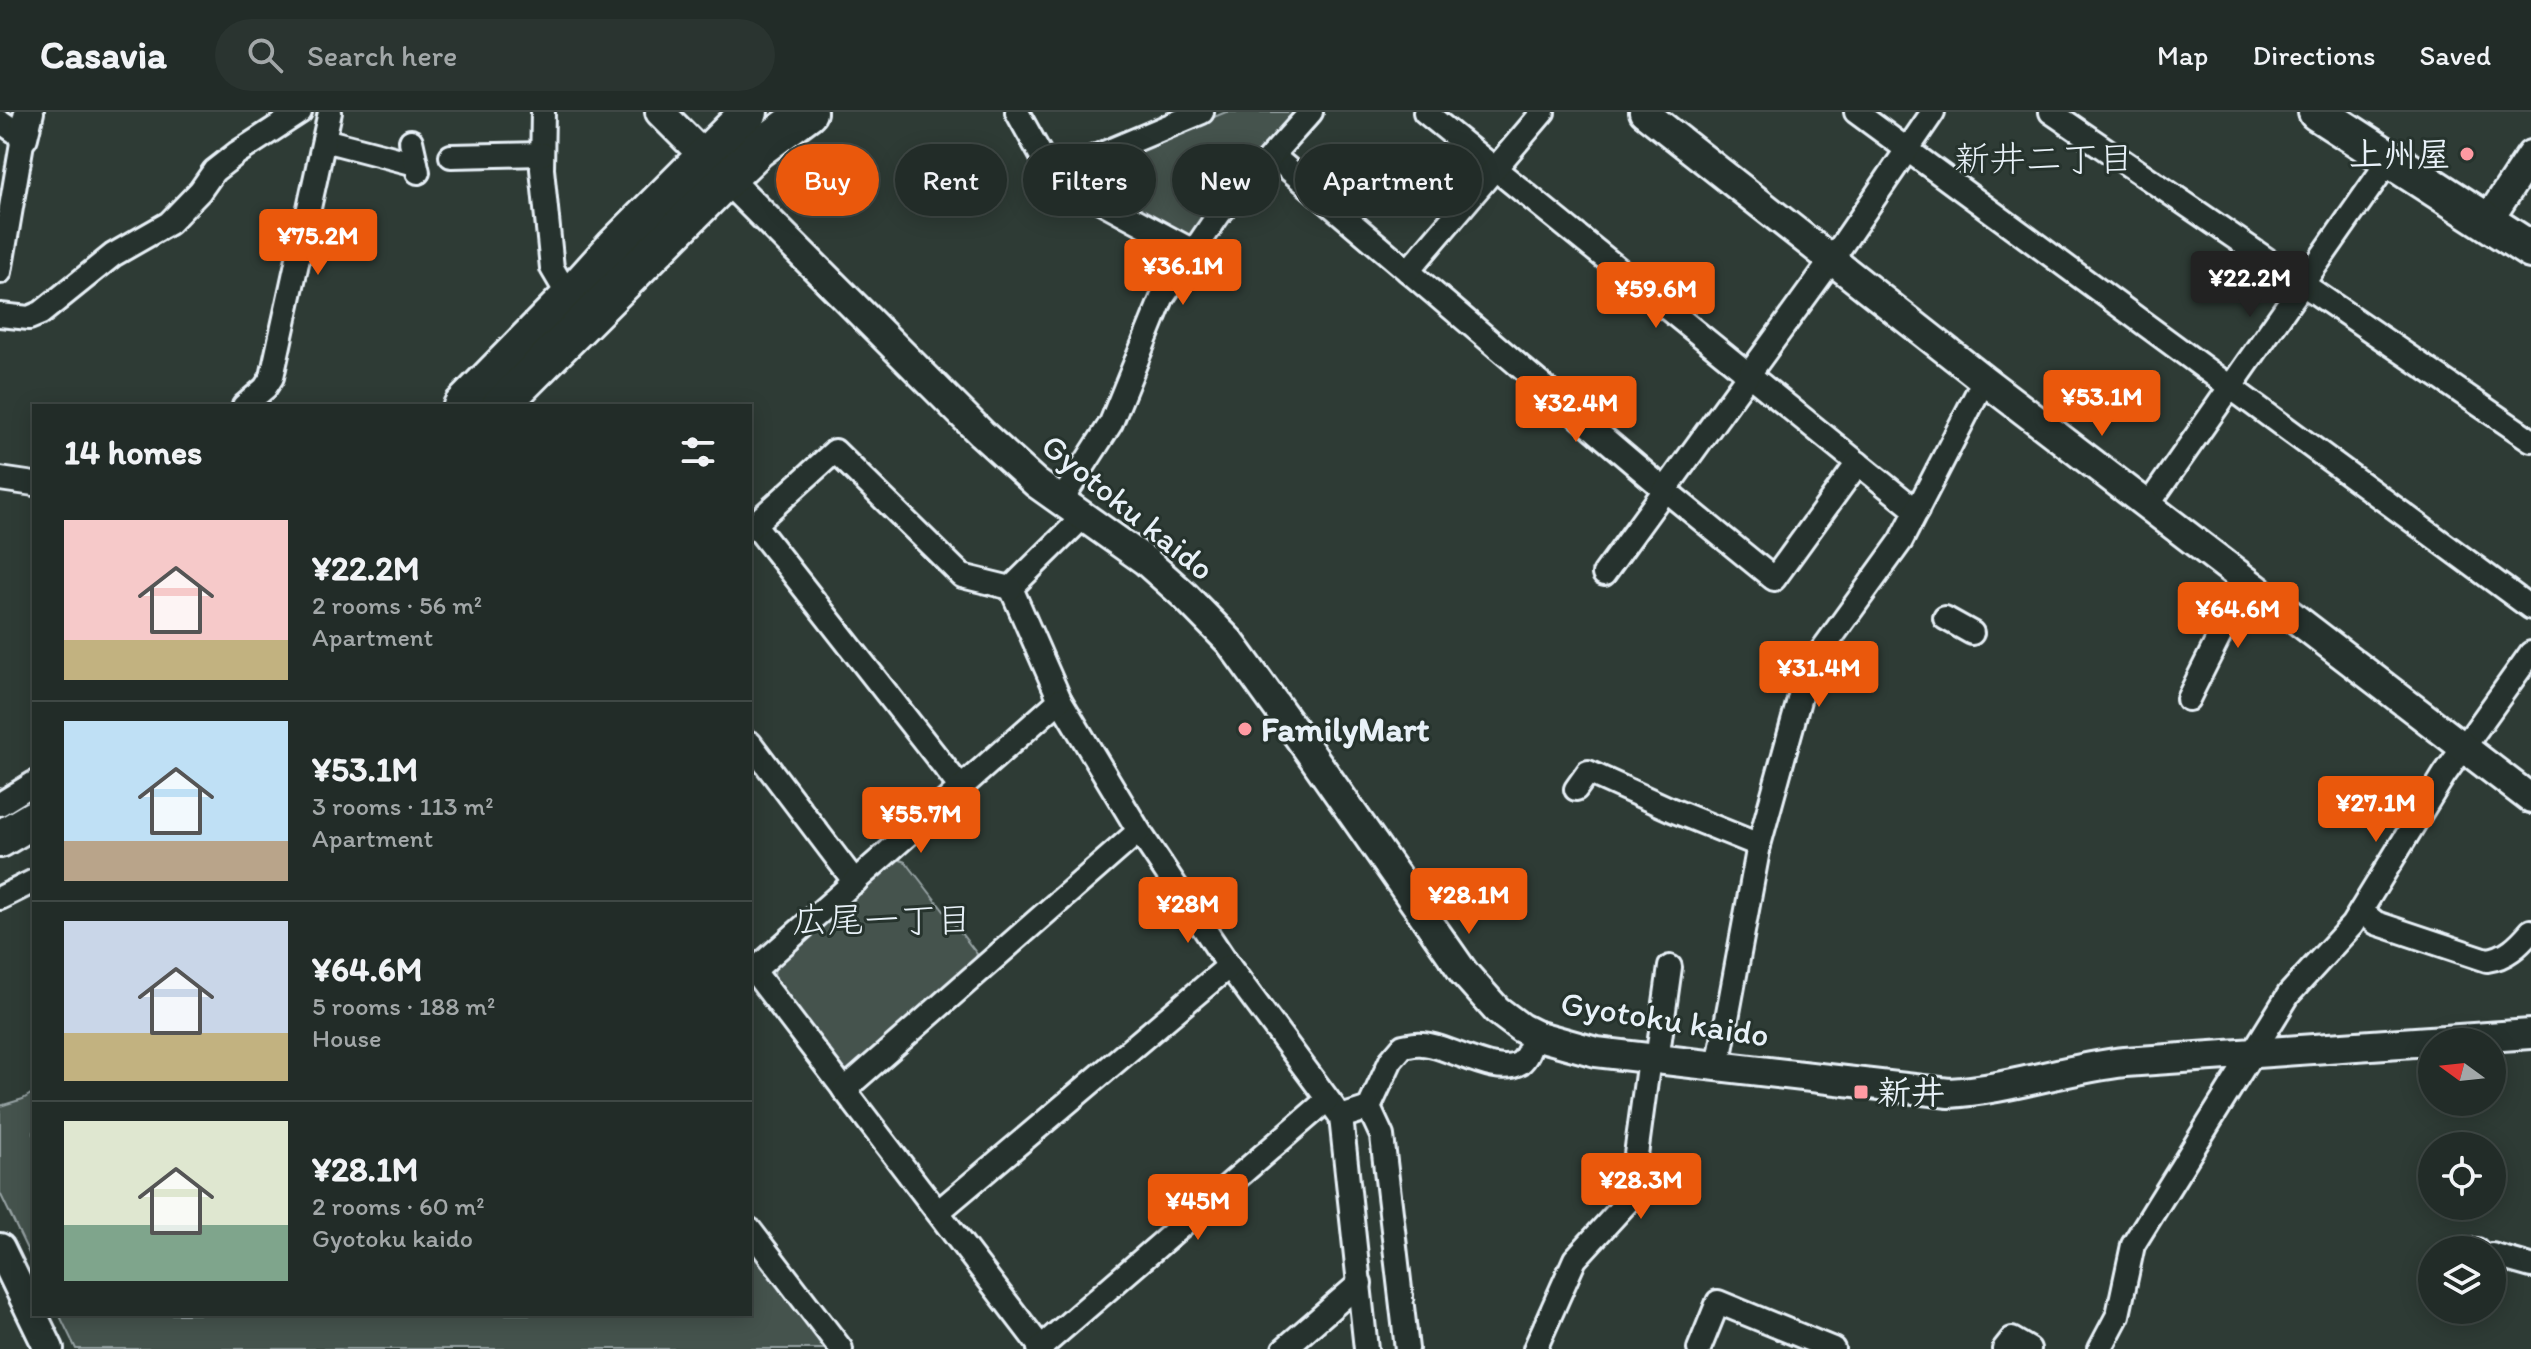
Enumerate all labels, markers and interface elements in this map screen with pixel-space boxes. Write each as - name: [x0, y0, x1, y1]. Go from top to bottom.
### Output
- search box: [215, 19, 775, 91]
- text: Casavia: [40, 32, 167, 78]
- icon: search: [243, 33, 287, 77]
- text: Search here: [307, 37, 457, 74]
- text: Map: [2157, 38, 2208, 72]
- text: Directions: [2252, 38, 2376, 72]
- text: Saved: [2420, 38, 2491, 72]
- place label: 上州屋: [2349, 134, 2451, 175]
- district label: 新井二丁目: [1954, 137, 2134, 180]
- chip: Buy: [776, 144, 879, 216]
- chip: Rent: [895, 144, 1007, 216]
- chip: Filters: [1023, 144, 1156, 216]
- chip: New: [1172, 144, 1279, 216]
- chip: Apartment: [1295, 144, 1482, 216]
- marker: 上州屋: [2458, 145, 2476, 163]
- pin: ¥75.2M: [253, 209, 383, 277]
- text: ¥75.2M: [277, 219, 359, 251]
- pin: ¥36.1M: [1118, 239, 1248, 307]
- text: ¥36.1M: [1142, 249, 1224, 281]
- pin: ¥22.2M: [2185, 251, 2315, 319]
- text: ¥22.2M: [2209, 261, 2291, 293]
- pin: ¥59.6M: [1591, 262, 1721, 330]
- text: ¥59.6M: [1615, 272, 1697, 304]
- pin: ¥53.1M: [2037, 370, 2167, 438]
- pin: ¥32.4M: [1511, 376, 1641, 444]
- text: ¥53.1M: [2061, 380, 2143, 412]
- text: ¥32.4M: [1534, 386, 1618, 418]
- street label: Gyotoku kaido: [1033, 425, 1223, 589]
- icon: filters: [676, 430, 720, 474]
- text: 14 homes: [64, 432, 202, 473]
- text: ¥22.2M: [312, 548, 420, 589]
- icon: home: [128, 552, 224, 648]
- pin: ¥64.6M: [2173, 582, 2303, 650]
- text: 2 rooms · 56 m²: [312, 589, 482, 621]
- text: ¥64.6M: [2196, 592, 2280, 624]
- text: Apartment: [312, 621, 433, 653]
- pin: ¥31.4M: [1754, 641, 1884, 709]
- text: ¥31.4M: [1777, 651, 1861, 683]
- place label: FamilyMart: [1261, 709, 1430, 750]
- marker: FamilyMart: [1236, 720, 1254, 738]
- text: ¥53.1M: [312, 749, 418, 790]
- icon: home: [128, 753, 224, 849]
- pin: ¥27.1M: [2311, 776, 2441, 844]
- text: ¥27.1M: [2336, 786, 2416, 818]
- pin: ¥55.7M: [856, 787, 986, 855]
- text: 3 rooms · 113 m²: [312, 790, 494, 822]
- text: ¥55.7M: [880, 797, 962, 829]
- text: Apartment: [312, 822, 433, 854]
- pin: ¥28.1M: [1404, 868, 1534, 936]
- pin: ¥28M: [1141, 877, 1235, 945]
- text: ¥28.1M: [1428, 878, 1510, 910]
- text: ¥28M: [1157, 887, 1219, 919]
- district label: 広尾一丁目: [792, 898, 972, 941]
- text: ¥64.6M: [312, 949, 423, 990]
- icon: home: [128, 953, 224, 1049]
- street label: Gyotoku kaido: [1558, 982, 1772, 1056]
- text: 5 rooms · 188 m²: [312, 990, 495, 1022]
- text: House: [312, 1022, 382, 1054]
- north arrow: [2418, 1028, 2506, 1116]
- map controls: [2418, 1028, 2506, 1324]
- place label: 新井: [1877, 1072, 1945, 1113]
- marker: 新井: [1852, 1083, 1870, 1101]
- button: locate: [2418, 1132, 2506, 1220]
- text: ¥28.1M: [312, 1149, 418, 1190]
- icon: home: [128, 1153, 224, 1249]
- pin: ¥28.3M: [1576, 1153, 1706, 1221]
- text: ¥28.3M: [1599, 1163, 1683, 1195]
- pin: ¥45M: [1151, 1174, 1245, 1242]
- text: ¥45M: [1166, 1184, 1230, 1216]
- text: 2 rooms · 60 m²: [312, 1190, 485, 1222]
- text: Gyotoku kaido: [312, 1222, 473, 1254]
- button: layers: [2418, 1236, 2506, 1324]

